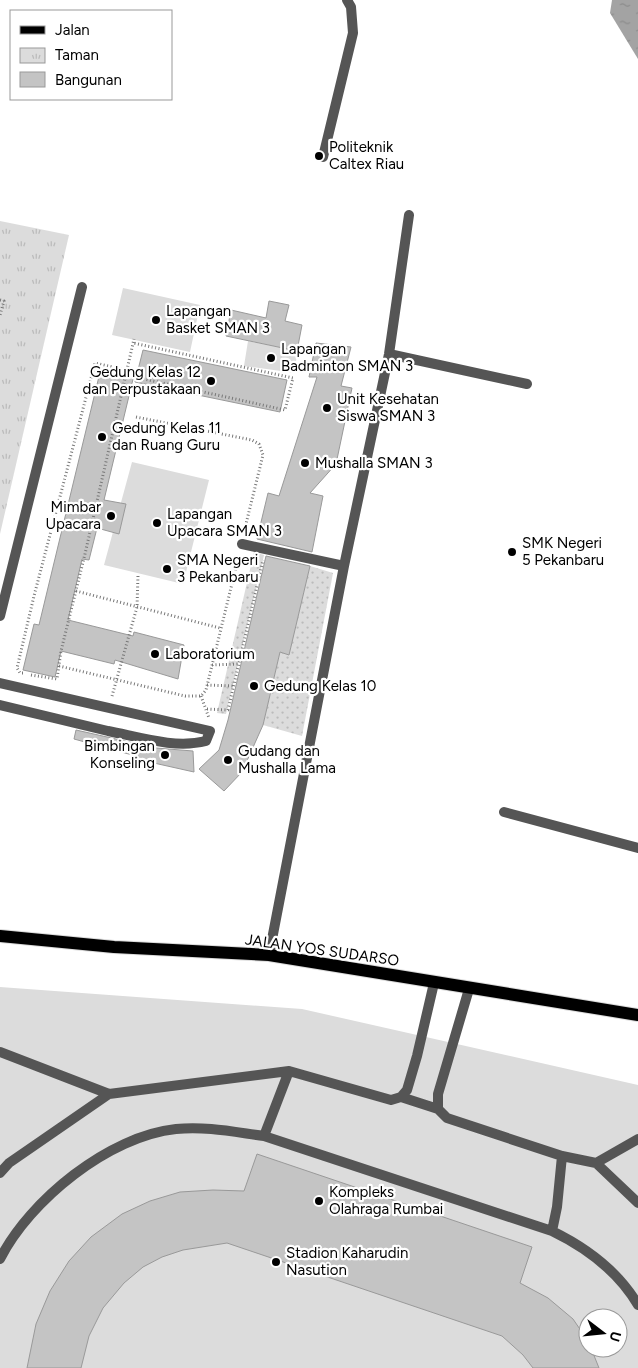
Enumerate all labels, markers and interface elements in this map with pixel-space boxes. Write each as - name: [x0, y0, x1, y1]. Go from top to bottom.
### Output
- legend: [10, 10, 172, 100]
- text: Jalan: [55, 21, 90, 39]
- text: Taman: [55, 46, 99, 64]
- text: Bangunan: [55, 71, 122, 89]
- place label: Politeknik Caltex Riau: [329, 138, 404, 173]
- marker: Politeknik Caltex Riau: [313, 150, 325, 162]
- place label: Lapangan Basket SMAN 3: [166, 302, 270, 337]
- marker: Lapangan Basket SMAN 3: [150, 314, 162, 326]
- place label: Lapangan Badminton SMAN 3: [281, 340, 413, 375]
- marker: Lapangan Badminton SMAN 3: [265, 352, 277, 364]
- place label: Gedung Kelas 12 dan Perpustakaan: [82, 363, 201, 398]
- marker: Gedung Kelas 12 dan Perpustakaan: [205, 375, 217, 387]
- place label: Unit Kesehatan Siswa SMAN 3: [337, 390, 439, 425]
- marker: Unit Kesehatan Siswa SMAN 3: [321, 402, 333, 414]
- place label: Gedung Kelas 11 dan Ruang Guru: [112, 419, 221, 454]
- marker: Gedung Kelas 11 dan Ruang Guru: [96, 431, 108, 443]
- place label: Mushalla SMAN 3: [315, 454, 433, 472]
- marker: Mushalla SMAN 3: [299, 457, 311, 469]
- place label: Mimbar Upacara: [45, 498, 101, 533]
- place label: Lapangan Upacara SMAN 3: [167, 505, 282, 540]
- marker: Mimbar Upacara: [105, 510, 117, 522]
- marker: Lapangan Upacara SMAN 3: [151, 517, 163, 529]
- place label: SMK Negeri 5 Pekanbaru: [522, 534, 604, 569]
- marker: SMK Negeri 5 Pekanbaru: [506, 546, 518, 558]
- place label: SMA Negeri 3 Pekanbaru: [177, 551, 259, 586]
- marker: SMA Negeri 3 Pekanbaru: [161, 563, 173, 575]
- place label: Laboratorium: [165, 645, 255, 663]
- marker: Laboratorium: [149, 648, 161, 660]
- place label: Gedung Kelas 10: [264, 677, 376, 695]
- marker: Gedung Kelas 10: [248, 680, 260, 692]
- place label: Bimbingan Konseling: [84, 737, 155, 772]
- place label: Gudang dan Mushalla Lama: [238, 742, 336, 777]
- marker: Bimbingan Konseling: [159, 749, 171, 761]
- marker: Gudang dan Mushalla Lama: [222, 754, 234, 766]
- street label: JALAN YOS SUDARSO: [244, 930, 400, 970]
- place label: Kompleks Olahraga Rumbai: [329, 1183, 443, 1218]
- marker: Kompleks Olahraga Rumbai: [313, 1195, 325, 1207]
- place label: Stadion Kaharudin Nasution: [286, 1244, 408, 1279]
- marker: Stadion Kaharudin Nasution: [270, 1256, 282, 1268]
- north arrow: [578, 1308, 628, 1358]
- text: U: [605, 1329, 625, 1344]

